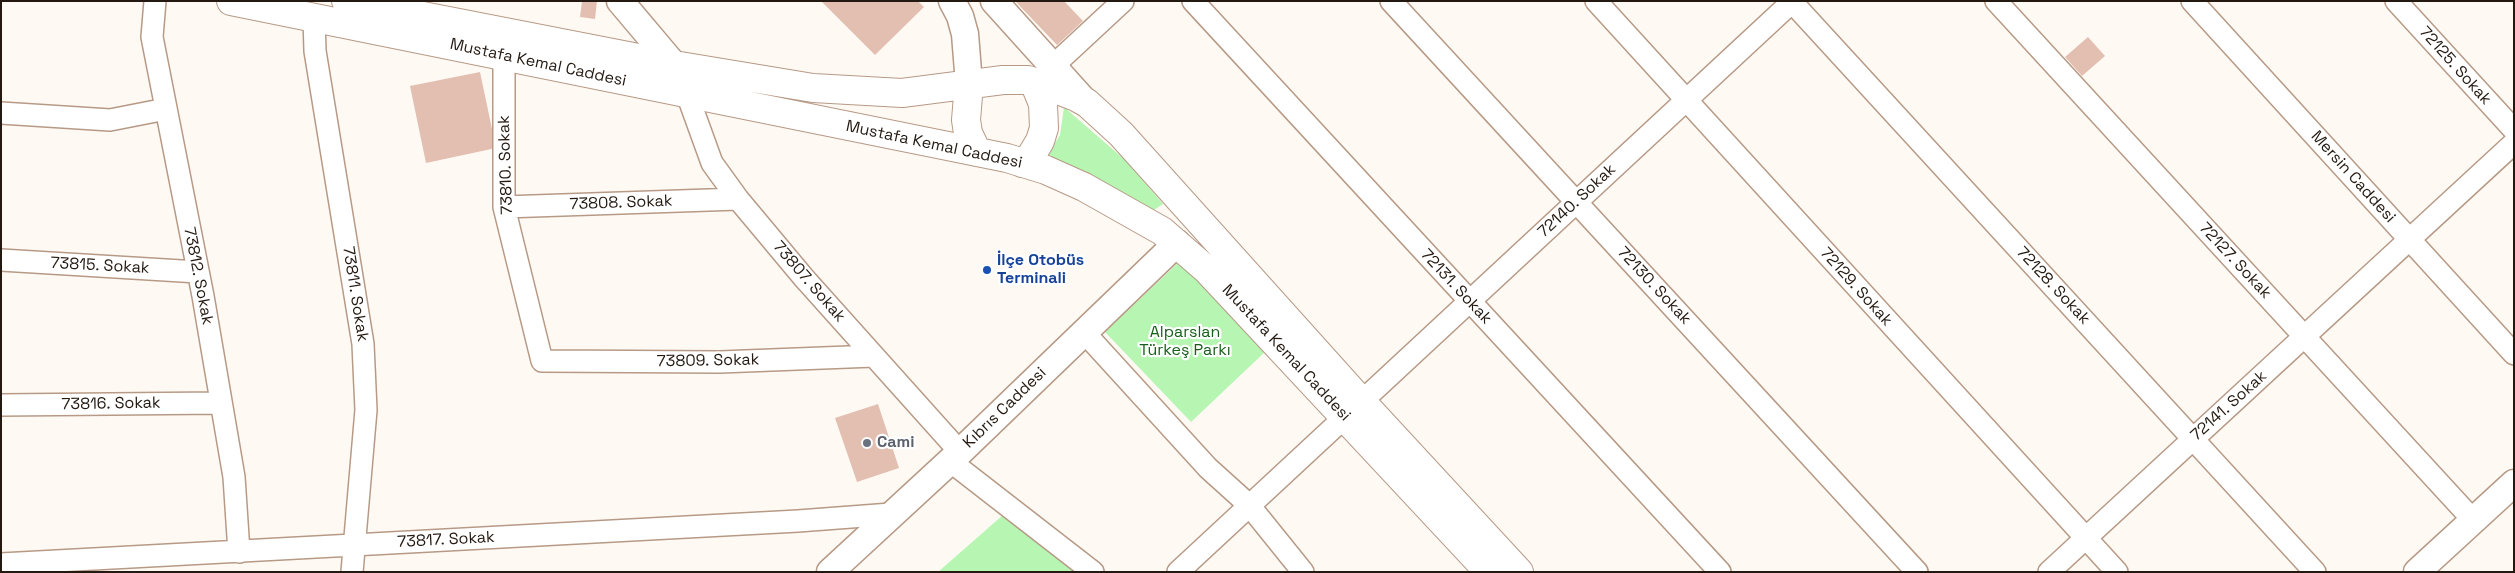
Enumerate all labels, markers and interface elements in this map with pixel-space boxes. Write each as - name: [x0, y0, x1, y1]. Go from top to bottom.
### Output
- street label: 72125. Sokak: [2415, 23, 2495, 109]
- street label: Mustafa Kemal Caddesi: [448, 35, 628, 91]
- street label: 73810. Sokak: [495, 115, 517, 215]
- street label: Mustafa Kemal Caddesi: [844, 117, 1024, 173]
- street label: Mersin Caddesi: [2307, 127, 2399, 227]
- street label: 72140. Sokak: [1534, 160, 1620, 242]
- street label: 73808. Sokak: [569, 192, 673, 214]
- street label: 72127. Sokak: [2195, 219, 2275, 303]
- street label: 73812. Sokak: [179, 226, 217, 326]
- street label: 73807. Sokak: [769, 238, 849, 326]
- street label: 72130. Sokak: [1613, 243, 1695, 329]
- street label: 72128. Sokak: [2012, 243, 2094, 329]
- street label: 72129. Sokak: [1816, 244, 1896, 330]
- street label: 73811. Sokak: [338, 245, 372, 343]
- street label: 72131. Sokak: [1416, 246, 1496, 328]
- place label: İlçe Otobüs Terminali: [997, 251, 1084, 289]
- street label: 73815. Sokak: [50, 254, 150, 278]
- marker: İlçe Otobüs Terminali: [981, 264, 993, 276]
- street label: Mustafa Kemal Caddesi: [1218, 281, 1354, 425]
- park label: Alparslan Türkeş Parkı: [1139, 323, 1231, 361]
- street label: 73809. Sokak: [657, 351, 759, 371]
- street label: Kıbrıs Caddesi: [959, 364, 1051, 452]
- street label: 72141. Sokak: [2187, 367, 2271, 445]
- street label: 73816. Sokak: [61, 394, 161, 414]
- place label: Cami: [877, 433, 914, 453]
- marker: Cami: [861, 437, 873, 449]
- street label: 73817. Sokak: [397, 528, 495, 552]

